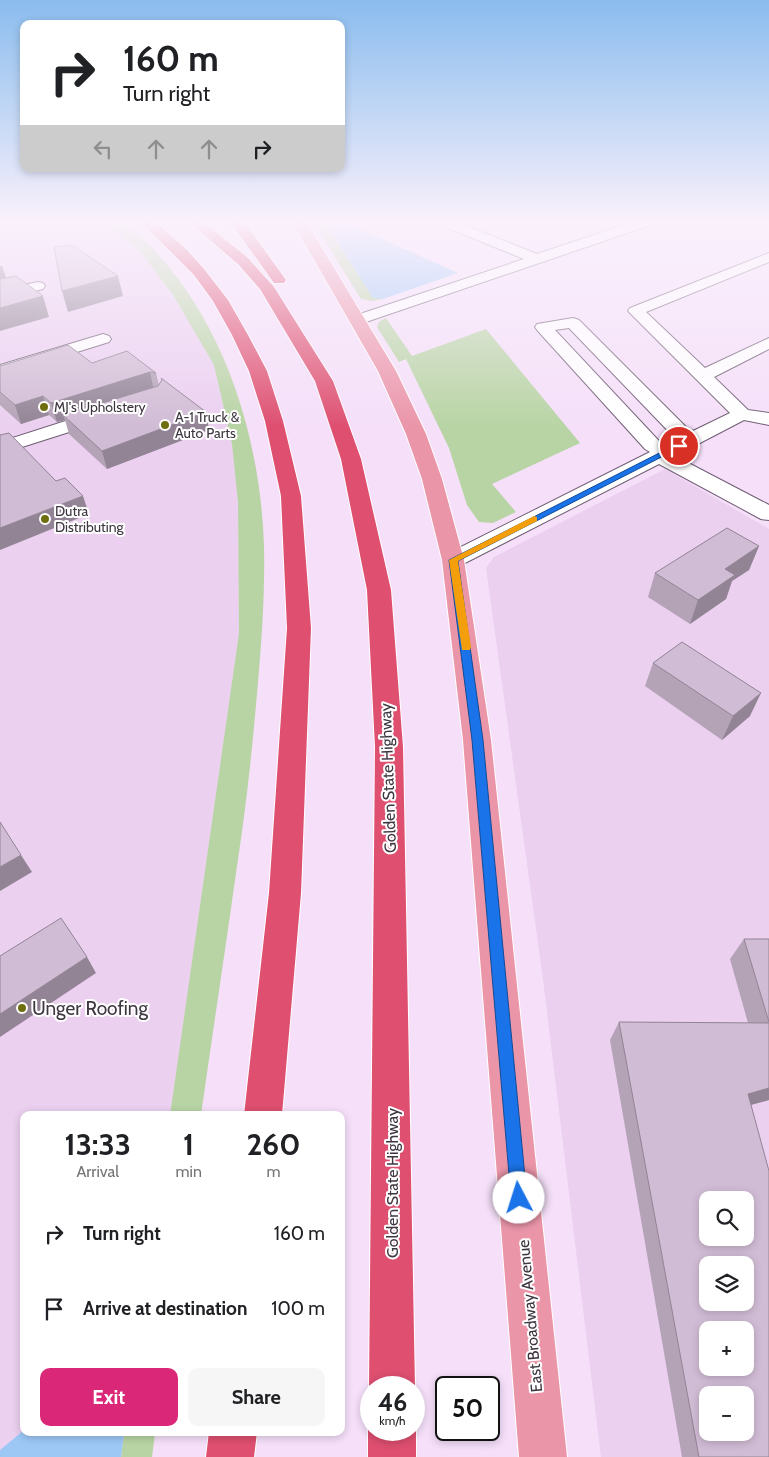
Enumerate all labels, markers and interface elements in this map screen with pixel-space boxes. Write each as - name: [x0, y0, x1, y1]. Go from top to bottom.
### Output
- text: 160 m: [123, 37, 219, 80]
- icon: right: [40, 40, 105, 105]
- text: Turn right: [123, 80, 210, 107]
- icon: left: [89, 135, 117, 163]
- icon: ahead: [142, 135, 170, 163]
- icon: ahead: [195, 135, 223, 163]
- icon: right: [248, 135, 276, 163]
- place label: MJ's Upholstery: [54, 398, 145, 416]
- marker: MJ's Upholstery: [38, 401, 50, 413]
- place label: A-1 Truck & Auto Parts: [175, 408, 240, 442]
- marker: A-1 Truck & Auto Parts: [159, 419, 171, 431]
- pin: [658, 425, 700, 467]
- icon: arrive: [665, 432, 693, 460]
- place label: Dutra Distributing: [55, 502, 125, 536]
- marker: Dutra Distributing: [39, 513, 51, 525]
- street label: Golden State Highway: [376, 703, 400, 853]
- place label: Unger Roofing: [32, 997, 148, 1020]
- marker: Unger Roofing: [16, 1002, 28, 1014]
- street label: Golden State Highway: [383, 1108, 402, 1258]
- text: 13:33: [65, 1126, 131, 1163]
- text: 1: [183, 1126, 194, 1163]
- text: 260: [246, 1126, 300, 1163]
- text: Arrival: [76, 1162, 119, 1181]
- text: min: [175, 1162, 202, 1181]
- text: m: [266, 1162, 280, 1181]
- position arrow: [492, 1171, 544, 1223]
- map controls: [699, 1191, 754, 1441]
- button: search: [699, 1191, 754, 1246]
- icon: right: [40, 1220, 68, 1248]
- text: Turn right: [83, 1222, 161, 1245]
- text: 160 m: [274, 1222, 325, 1245]
- street label: East Broadway Avenue: [514, 1239, 546, 1393]
- button: layers: [699, 1256, 754, 1311]
- icon: arrive: [40, 1295, 68, 1323]
- text: Arrive at destination: [83, 1297, 247, 1320]
- text: 100 m: [271, 1297, 325, 1320]
- button: +: [699, 1321, 754, 1376]
- button: Exit: [40, 1368, 178, 1426]
- button: Share: [188, 1368, 325, 1426]
- speed limit sign: 50: [435, 1376, 500, 1441]
- button: −: [699, 1386, 754, 1441]
- text: 46: [378, 1387, 407, 1417]
- text: km/h: [379, 1413, 406, 1428]

